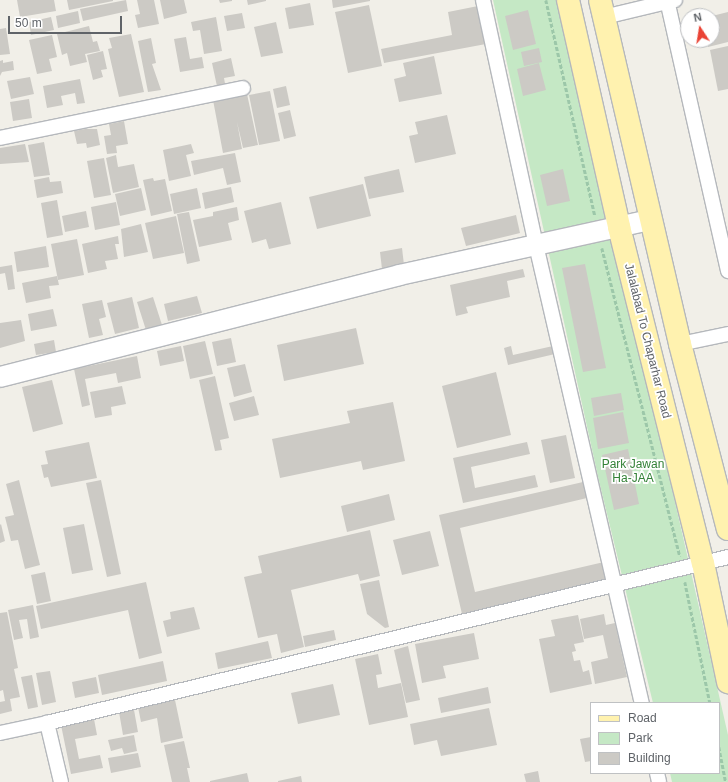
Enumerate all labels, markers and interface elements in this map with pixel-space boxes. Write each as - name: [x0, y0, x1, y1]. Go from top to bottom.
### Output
- scale bar: [10, 8, 124, 34]
- north arrow: [680, 8, 720, 48]
- text: N: [693, 11, 703, 24]
- text: 50 m: [15, 16, 42, 30]
- street label: Jalalabad To Chaparhar Road: [621, 262, 673, 420]
- park label: Park Jawan Ha-JAA: [602, 458, 664, 486]
- legend: [590, 702, 720, 774]
- text: Road: [628, 711, 657, 725]
- text: Park: [628, 731, 653, 745]
- text: Building: [628, 751, 671, 765]

